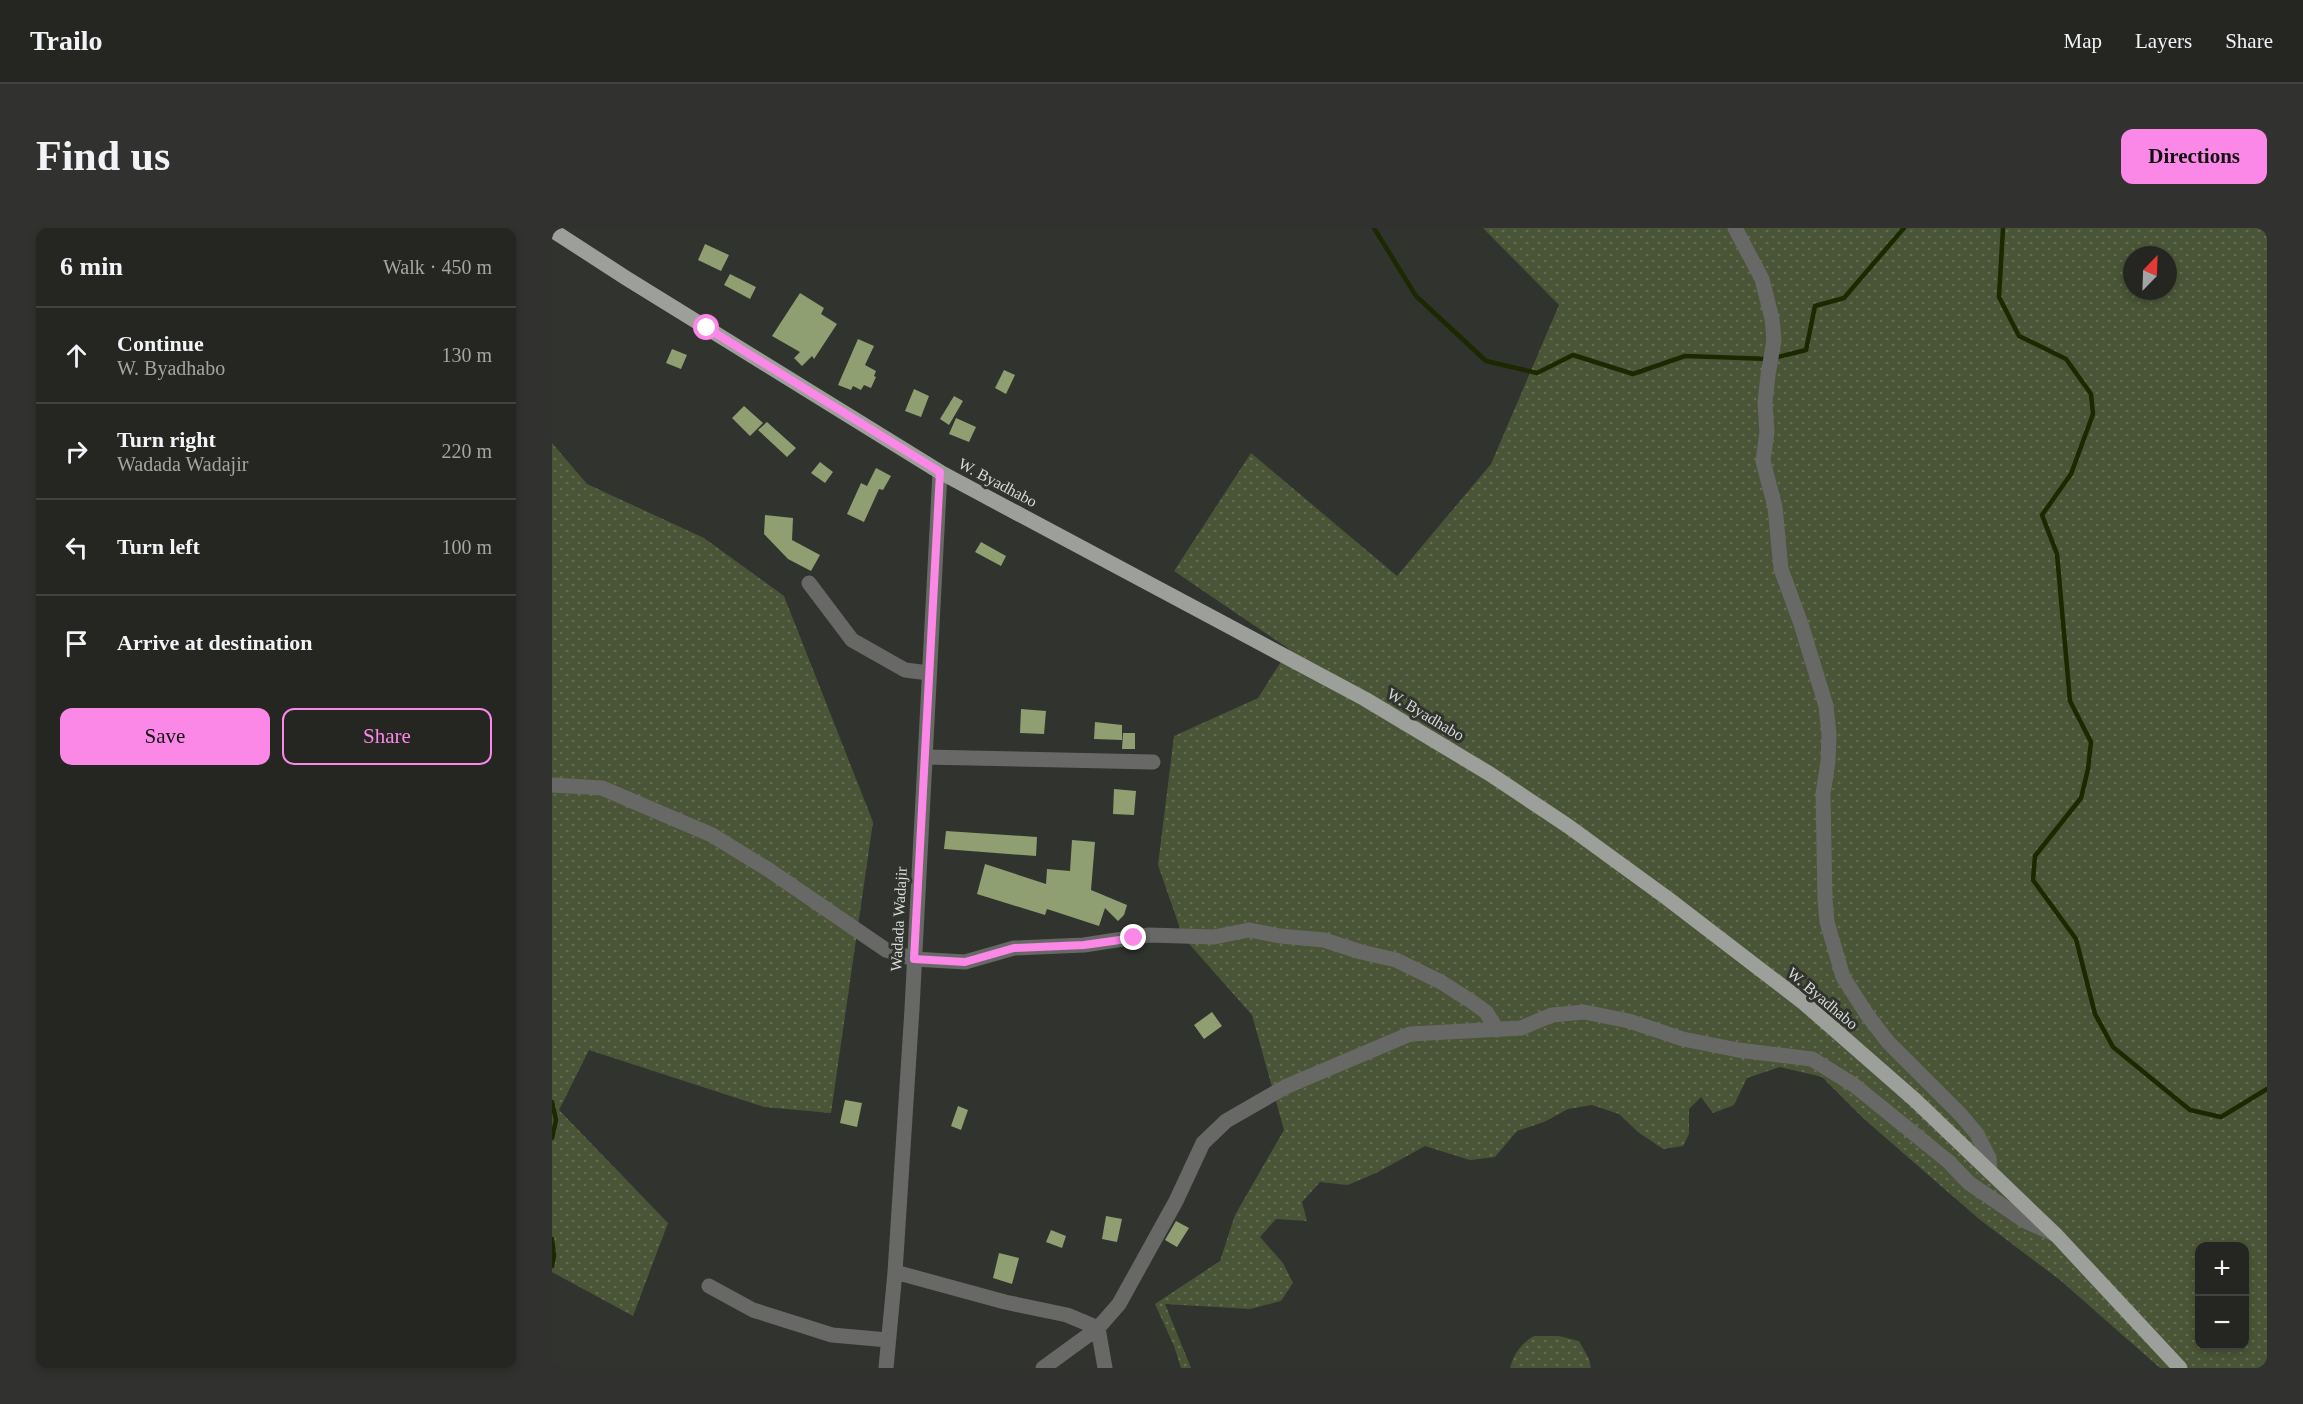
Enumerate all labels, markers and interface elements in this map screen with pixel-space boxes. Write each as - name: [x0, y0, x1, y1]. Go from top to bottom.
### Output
- text: Trailo: [30, 25, 103, 56]
- text: Map: [2064, 29, 2102, 53]
- text: Layers: [2135, 29, 2192, 53]
- text: Share: [2225, 29, 2273, 53]
- button: Directions: [2121, 129, 2267, 184]
- text: Find us: [36, 133, 170, 179]
- north arrow: [2123, 246, 2177, 300]
- text: 6 min: [60, 252, 123, 281]
- text: Walk · 450 m: [383, 256, 492, 278]
- route start: [693, 314, 719, 340]
- text: Continue: [117, 331, 204, 356]
- icon: ahead: [60, 339, 93, 372]
- text: 130 m: [441, 344, 492, 366]
- text: W. Byadhabo: [117, 357, 225, 379]
- text: Turn right: [117, 427, 216, 452]
- icon: right: [60, 435, 93, 468]
- text: 220 m: [441, 440, 492, 462]
- text: Wadada Wadajir: [117, 453, 248, 475]
- street label: W. Byadhabo: [955, 455, 1040, 511]
- icon: left: [60, 531, 93, 564]
- text: Turn left: [117, 534, 200, 559]
- text: 100 m: [441, 536, 492, 558]
- icon: arrive: [60, 627, 93, 660]
- text: Arrive at destination: [117, 630, 313, 655]
- street label: W. Byadhabo: [1384, 685, 1467, 745]
- button: Save: [60, 708, 270, 765]
- button: Share: [282, 708, 492, 765]
- street label: Wadada Wadajir: [887, 865, 911, 972]
- route end: [1120, 924, 1146, 950]
- street label: W. Byadhabo: [1783, 964, 1861, 1033]
- map controls: [2195, 1242, 2249, 1350]
- button: +: [2195, 1242, 2249, 1296]
- button: −: [2195, 1296, 2249, 1350]

